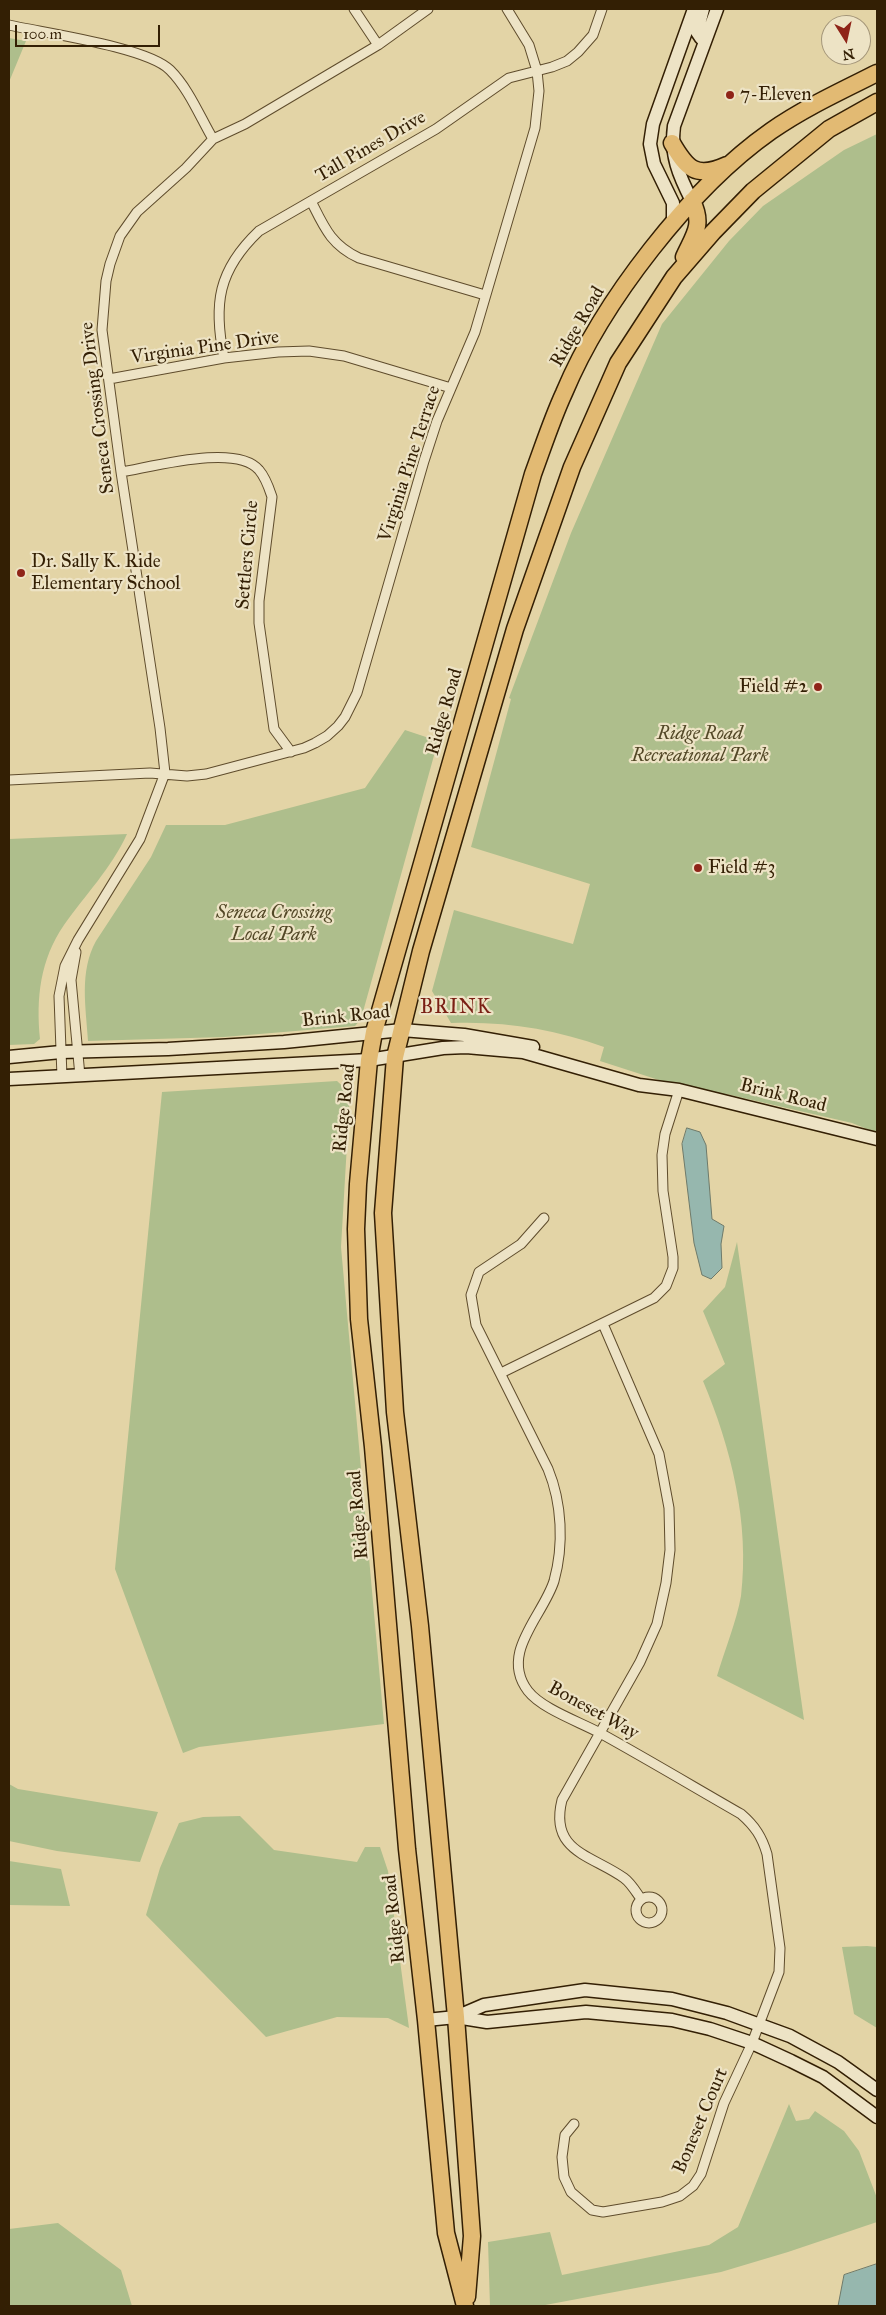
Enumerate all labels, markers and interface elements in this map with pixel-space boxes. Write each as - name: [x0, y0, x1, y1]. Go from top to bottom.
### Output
- scale bar: [18, 15, 162, 47]
- north arrow: [821, 15, 871, 65]
- text: 100 m: [23, 25, 62, 43]
- text: N: [841, 45, 856, 64]
- place label: 7-Eleven: [740, 84, 812, 106]
- marker: 7-Eleven: [724, 89, 736, 101]
- street label: Tall Pines Drive: [312, 106, 430, 188]
- street label: Ridge Road: [546, 283, 610, 371]
- street label: Seneca Crossing Drive: [76, 321, 120, 495]
- street label: Virginia Pine Drive: [129, 326, 281, 370]
- street label: Virginia Pine Terrace: [374, 383, 446, 545]
- street label: Settlers Circle: [232, 499, 264, 611]
- place label: Dr. Sally K. Ride Elementary School: [31, 551, 180, 595]
- marker: Dr. Sally K. Ride Elementary School: [15, 567, 27, 579]
- street label: Ridge Road: [422, 666, 468, 758]
- place label: Field #2: [739, 676, 808, 698]
- marker: Field #2: [812, 681, 824, 693]
- park label: Ridge Road Recreational Park: [631, 723, 769, 767]
- place label: Field #3: [708, 857, 775, 879]
- marker: Field #3: [692, 862, 704, 874]
- park label: Seneca Crossing Local Park: [216, 902, 332, 946]
- district label: BRINK: [419, 996, 493, 1020]
- street label: Brink Road: [301, 1001, 391, 1033]
- street label: Ridge Road: [329, 1062, 361, 1154]
- street label: Brink Road: [737, 1074, 829, 1118]
- street label: Ridge Road: [344, 1469, 374, 1561]
- street label: Boneset Way: [544, 1677, 642, 1745]
- street label: Ridge Road: [379, 1873, 411, 1965]
- street label: Boneset Court: [668, 2065, 734, 2177]

